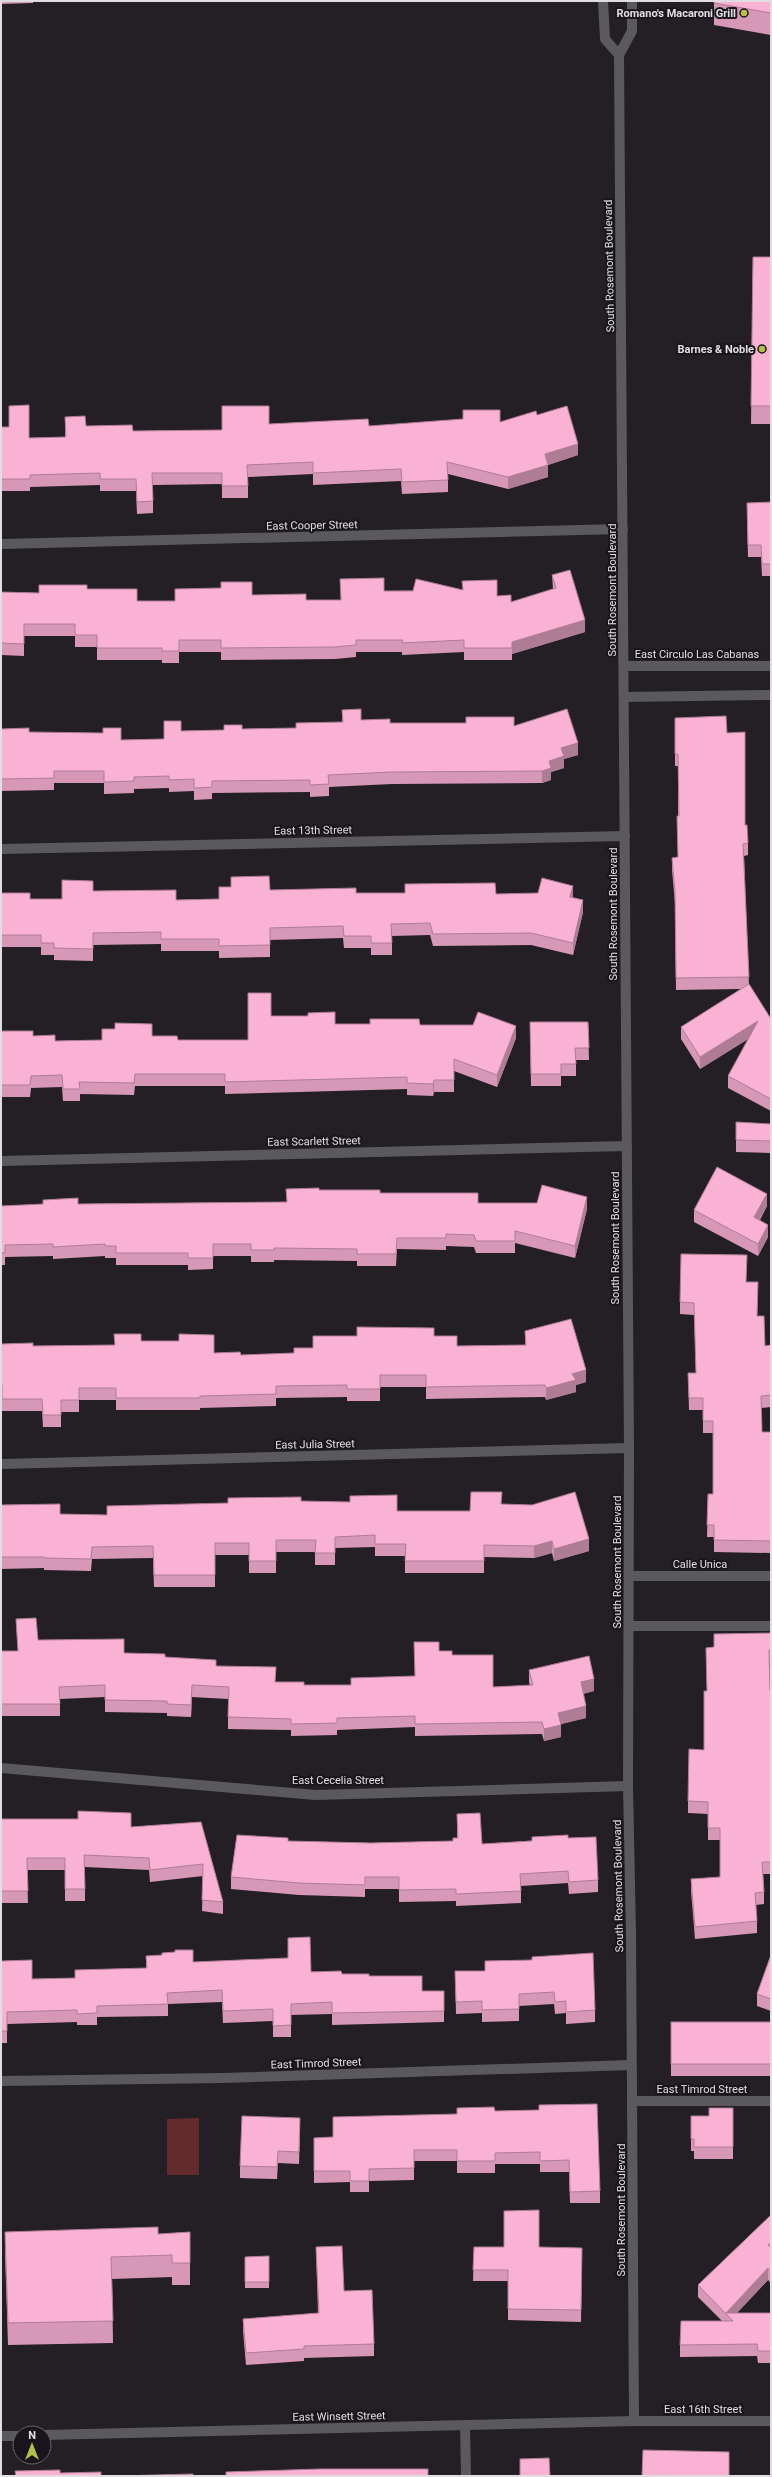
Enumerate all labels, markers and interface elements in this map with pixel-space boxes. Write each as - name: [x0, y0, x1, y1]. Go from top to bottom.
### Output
- place label: Romano's Macaroni Grill: [617, 7, 736, 20]
- marker: Romano's Macaroni Grill: [739, 8, 749, 18]
- street label: South Rosemont Boulevard: [602, 199, 617, 333]
- place label: Barnes & Noble: [678, 343, 754, 356]
- marker: Barnes & Noble: [757, 344, 767, 354]
- street label: East Cooper Street: [266, 518, 358, 533]
- street label: South Rosemont Boulevard: [606, 524, 619, 656]
- street label: East Circulo Las Cabanas: [635, 648, 760, 661]
- street label: East 13th Street: [274, 823, 353, 838]
- street label: South Rosemont Boulevard: [607, 848, 620, 980]
- street label: East Scarlett Street: [267, 1134, 361, 1149]
- street label: South Rosemont Boulevard: [609, 1172, 622, 1304]
- street label: East Julia Street: [275, 1437, 355, 1452]
- street label: South Rosemont Boulevard: [611, 1496, 624, 1628]
- street label: Calle Unica: [673, 1558, 727, 1571]
- street label: East Cecelia Street: [292, 1774, 384, 1787]
- street label: South Rosemont Boulevard: [611, 1819, 626, 1953]
- street label: East Timrod Street: [270, 2055, 362, 2072]
- street label: East Timrod Street: [657, 2083, 748, 2096]
- street label: South Rosemont Boulevard: [615, 2144, 628, 2276]
- street label: East 16th Street: [664, 2403, 742, 2416]
- street label: East Winsett Street: [292, 2409, 386, 2424]
- north arrow: [12, 2425, 52, 2465]
- text: N: [28, 2429, 36, 2442]

